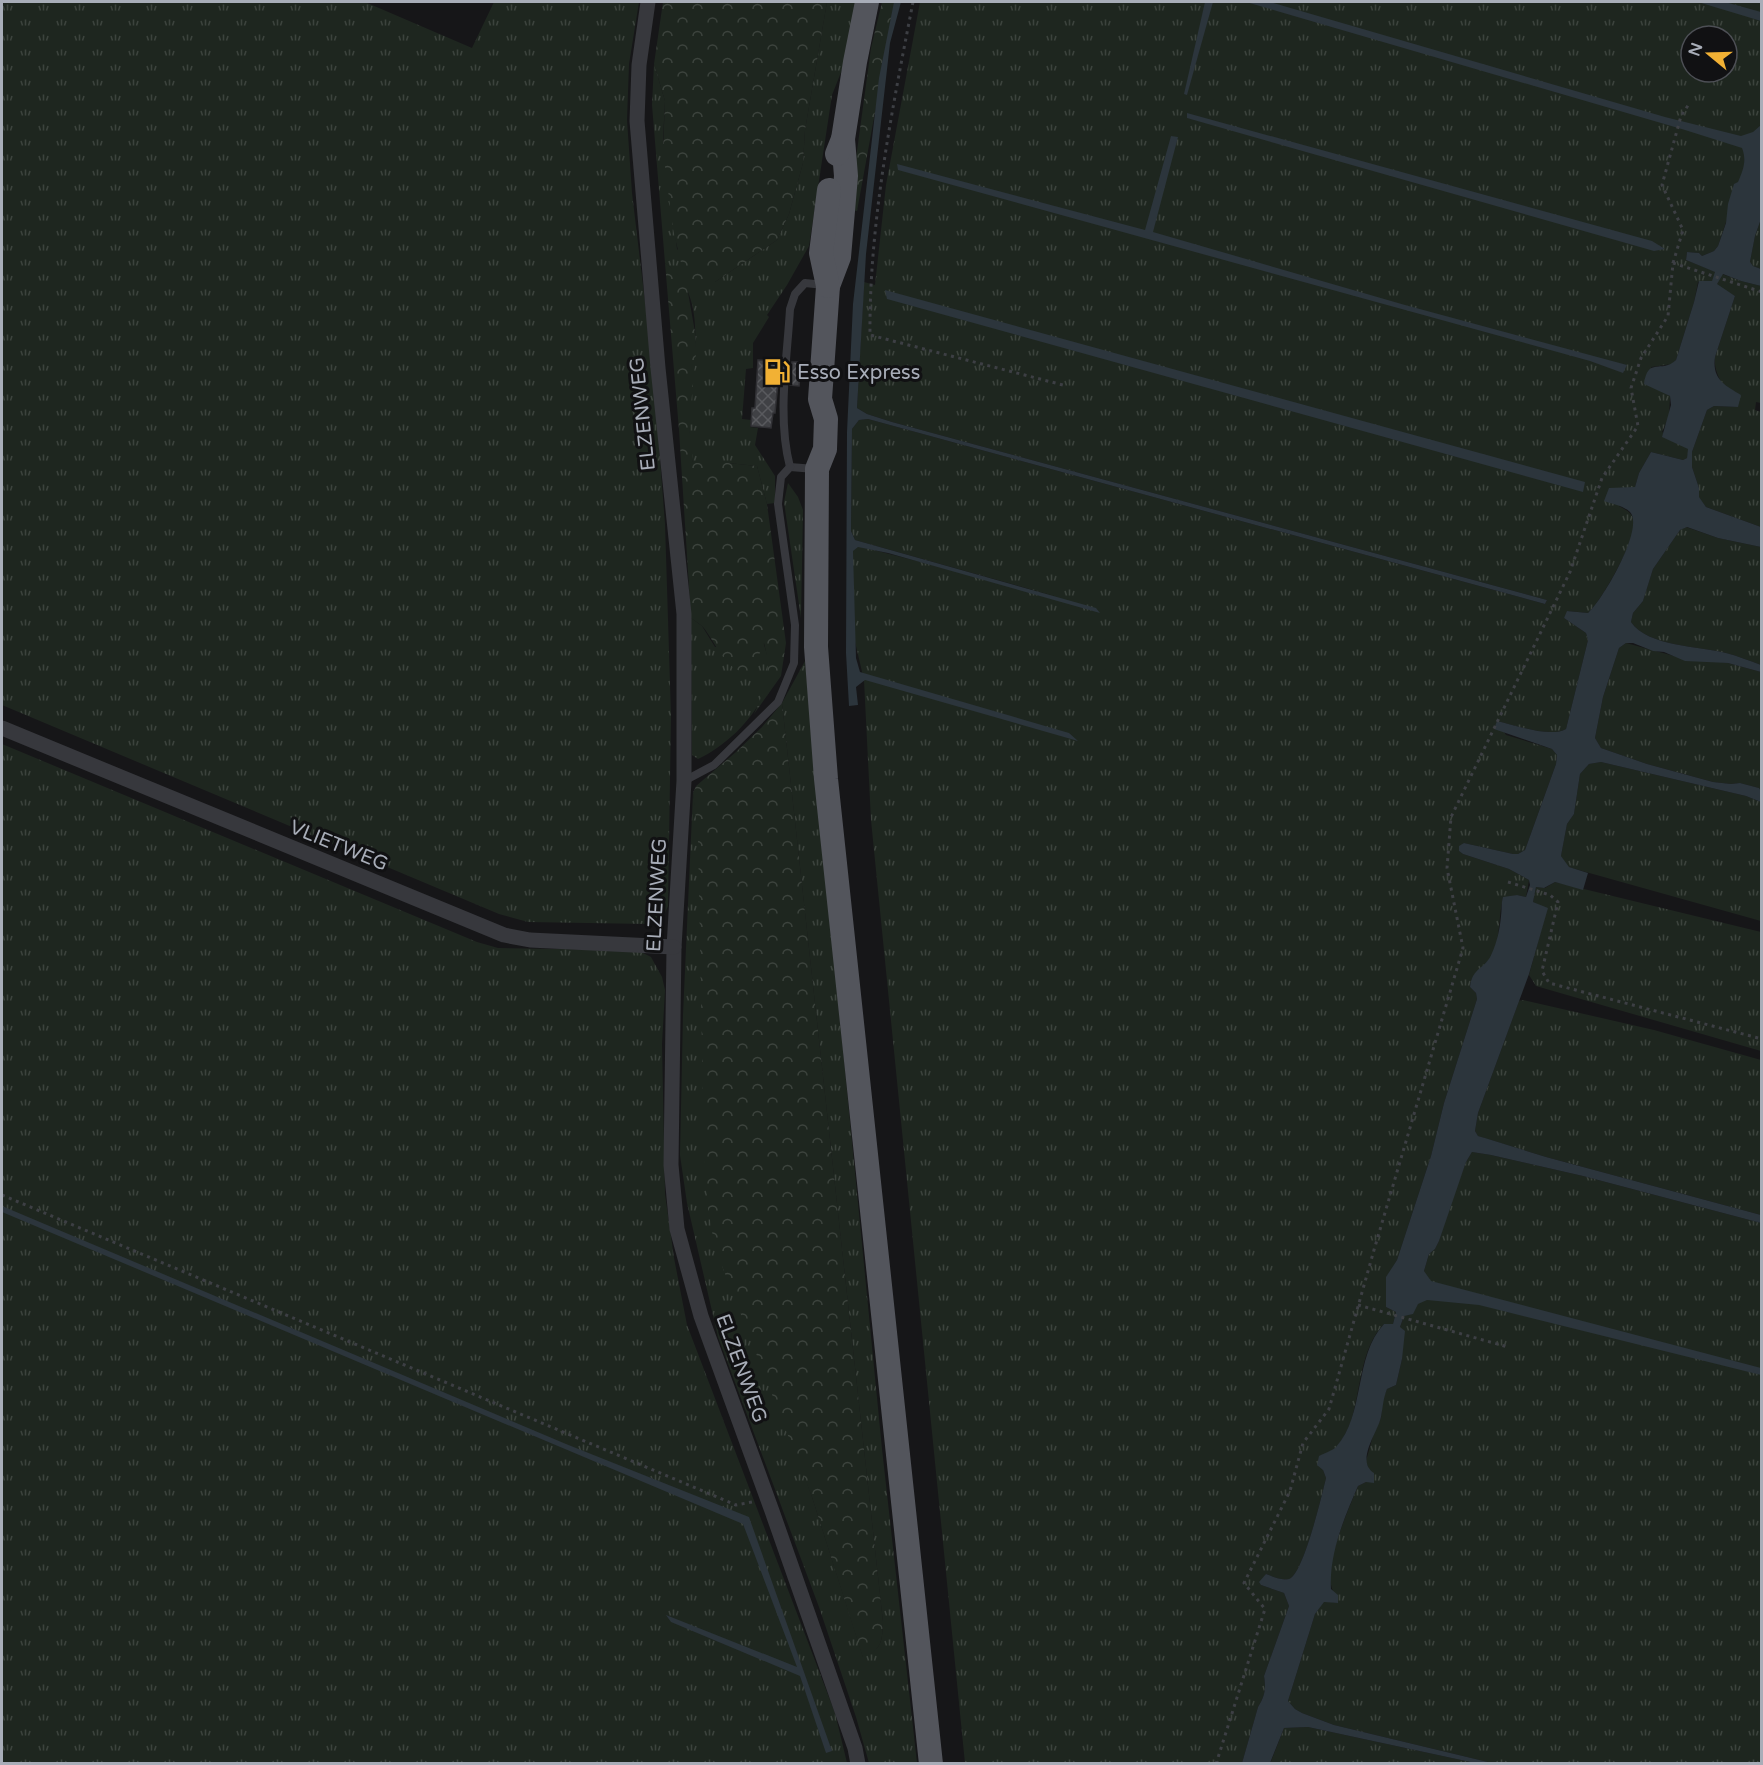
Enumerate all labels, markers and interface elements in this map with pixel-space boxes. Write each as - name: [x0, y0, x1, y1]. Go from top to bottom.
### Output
- north arrow: [1679, 24, 1739, 84]
- text: N: [1684, 40, 1707, 59]
- street label: ELZENWEG: [625, 356, 661, 472]
- fuel station icon: Esso Express: [762, 357, 792, 387]
- place label: Esso Express: [797, 361, 920, 385]
- street label: VLIETWEG: [286, 815, 391, 877]
- street label: ELZENWEG: [642, 838, 672, 953]
- street label: ELZENWEG: [710, 1311, 772, 1426]

